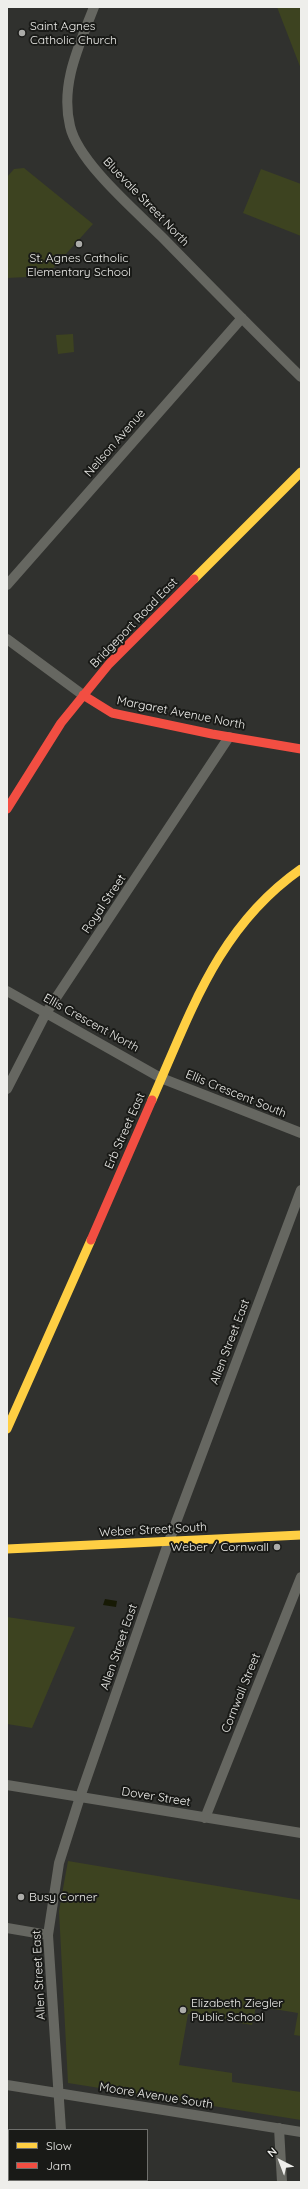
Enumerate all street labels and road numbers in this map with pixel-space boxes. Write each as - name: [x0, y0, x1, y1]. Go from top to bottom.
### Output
- street label: Bluevale Street North: [100, 155, 192, 249]
- street label: Neilson Avenue: [82, 406, 148, 480]
- street label: Bridgeport Road East: [87, 575, 181, 671]
- street label: Margaret Avenue North: [116, 693, 246, 733]
- street label: Royal Street: [79, 872, 129, 936]
- street label: Ellis Crescent North: [41, 991, 141, 1055]
- street label: Ellis Crescent South: [184, 1067, 288, 1121]
- street label: Erb Street East: [102, 1091, 148, 1171]
- street label: Allen Street East: [207, 1297, 253, 1387]
- street label: Weber Street South: [99, 1520, 207, 1540]
- street label: Allen Street East: [98, 1602, 140, 1692]
- street label: Cornwall Street: [218, 1651, 264, 1735]
- street label: Dover Street: [120, 1784, 192, 1810]
- street label: Allen Street East: [29, 1930, 49, 2020]
- street label: Moore Avenue South: [98, 2080, 214, 2112]

